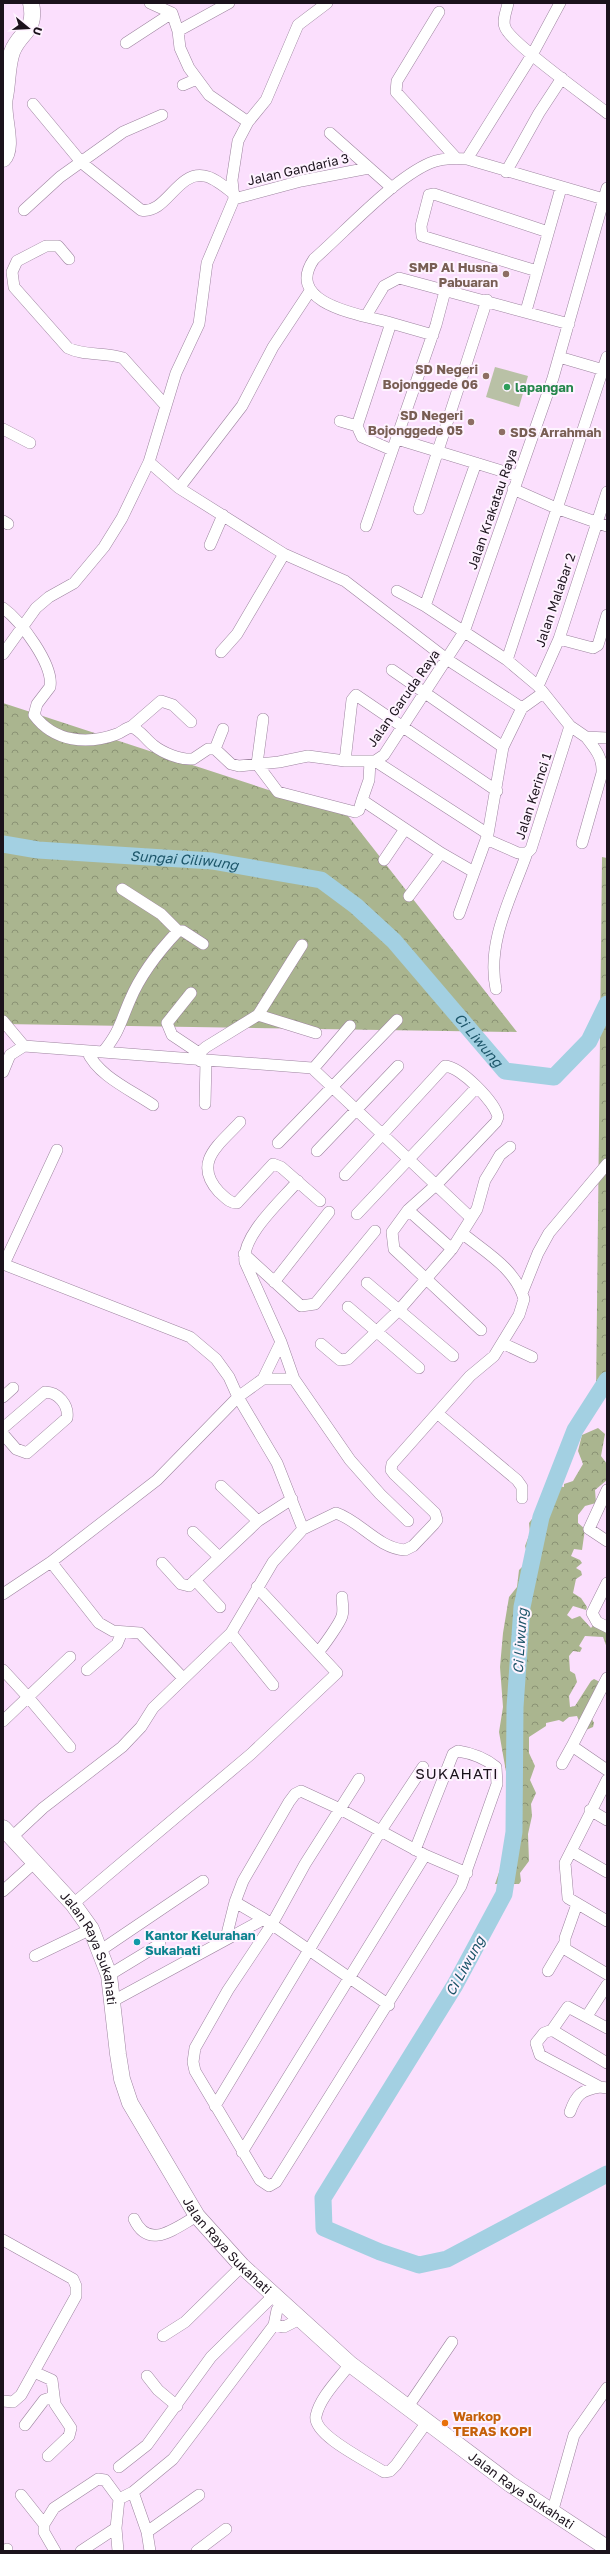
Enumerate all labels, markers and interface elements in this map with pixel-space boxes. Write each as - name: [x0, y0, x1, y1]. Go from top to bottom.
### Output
- north arrow: [8, 8, 48, 48]
- text: U: [31, 25, 45, 37]
- street label: Jalan Gandaria 3: [246, 150, 350, 188]
- place label: SMP Al Husna Pabuaran: [409, 259, 498, 290]
- marker: SMP Al Husna Pabuaran: [501, 269, 511, 279]
- place label: SD Negeri Bojonggede 06: [383, 361, 478, 392]
- marker: SD Negeri Bojonggede 06: [481, 371, 491, 381]
- place label: lapangan: [515, 379, 574, 395]
- marker: lapangan: [502, 382, 512, 392]
- place label: SD Negeri Bojonggede 05: [368, 407, 463, 438]
- marker: SD Negeri Bojonggede 05: [466, 417, 476, 427]
- place label: SDS Arrahmah: [510, 424, 601, 440]
- marker: SDS Arrahmah: [497, 427, 507, 437]
- street label: Jalan Krakatau Raya: [464, 447, 520, 571]
- street label: Jalan Malabar 2: [531, 551, 579, 649]
- street label: Jalan Garuda Raya: [363, 646, 443, 750]
- street label: Jalan Kerinci 1: [511, 751, 555, 841]
- water label: Sungai Ciliwung: [130, 847, 241, 874]
- water label: Ci Liwung: [451, 1009, 508, 1071]
- water label: Ci Liwung: [509, 1606, 530, 1674]
- district label: SUKAHATI: [415, 1764, 499, 1782]
- street label: Jalan Raya Sukahati: [57, 1888, 120, 2006]
- place label: Kantor Kelurahan Sukahati: [145, 1927, 256, 1958]
- water label: Ci Liwung: [441, 1932, 489, 1999]
- marker: Kantor Kelurahan Sukahati: [132, 1937, 142, 1947]
- street label: Jalan Raya Sukahati: [180, 2194, 275, 2297]
- place label: Warkop TERAS KOPI: [453, 2408, 532, 2439]
- marker: Warkop TERAS KOPI: [440, 2418, 450, 2428]
- street label: Jalan Raya Sukahati: [465, 2448, 577, 2532]

